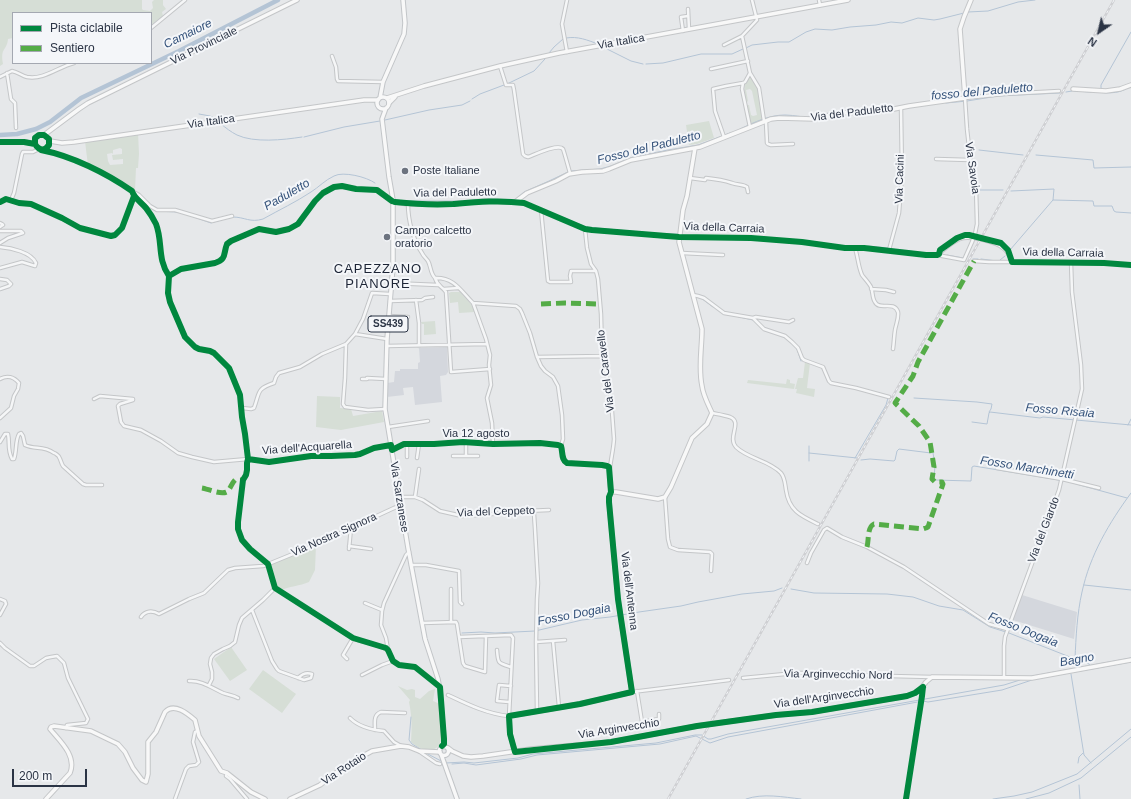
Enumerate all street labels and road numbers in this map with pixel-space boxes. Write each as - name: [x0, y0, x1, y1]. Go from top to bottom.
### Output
- street label: Via Provinciale: [168, 24, 240, 68]
- street label: Via Italica: [596, 31, 646, 53]
- street label: Via del Paduletto: [810, 101, 894, 125]
- street label: Via Italica: [187, 112, 235, 132]
- street label: Via Savoia: [962, 141, 982, 195]
- street label: Via Cacini: [893, 154, 907, 204]
- street label: Via del Paduletto: [413, 186, 497, 200]
- street label: Via della Carraia: [683, 220, 765, 236]
- street label: Via della Carraia: [1022, 246, 1104, 260]
- road number: SS439: [368, 316, 408, 332]
- street label: Via del Caravello: [594, 329, 618, 413]
- street label: Via 12 agosto: [442, 427, 510, 441]
- street label: Via dell'Acquarella: [262, 438, 352, 458]
- street label: Via Sarzanese: [387, 461, 411, 533]
- street label: Via del Giardo: [1025, 495, 1063, 565]
- street label: Via del Ceppeto: [457, 504, 535, 520]
- street label: Via Nostra Signora: [289, 510, 379, 560]
- street label: Via dell'Antenna: [618, 551, 640, 631]
- street label: Via Arginvecchio Nord: [784, 667, 892, 683]
- street label: Via dell'Arginvecchio: [773, 684, 875, 712]
- street label: Via Arginvecchio: [578, 716, 660, 742]
- street label: Via Rotaio: [319, 750, 369, 788]

